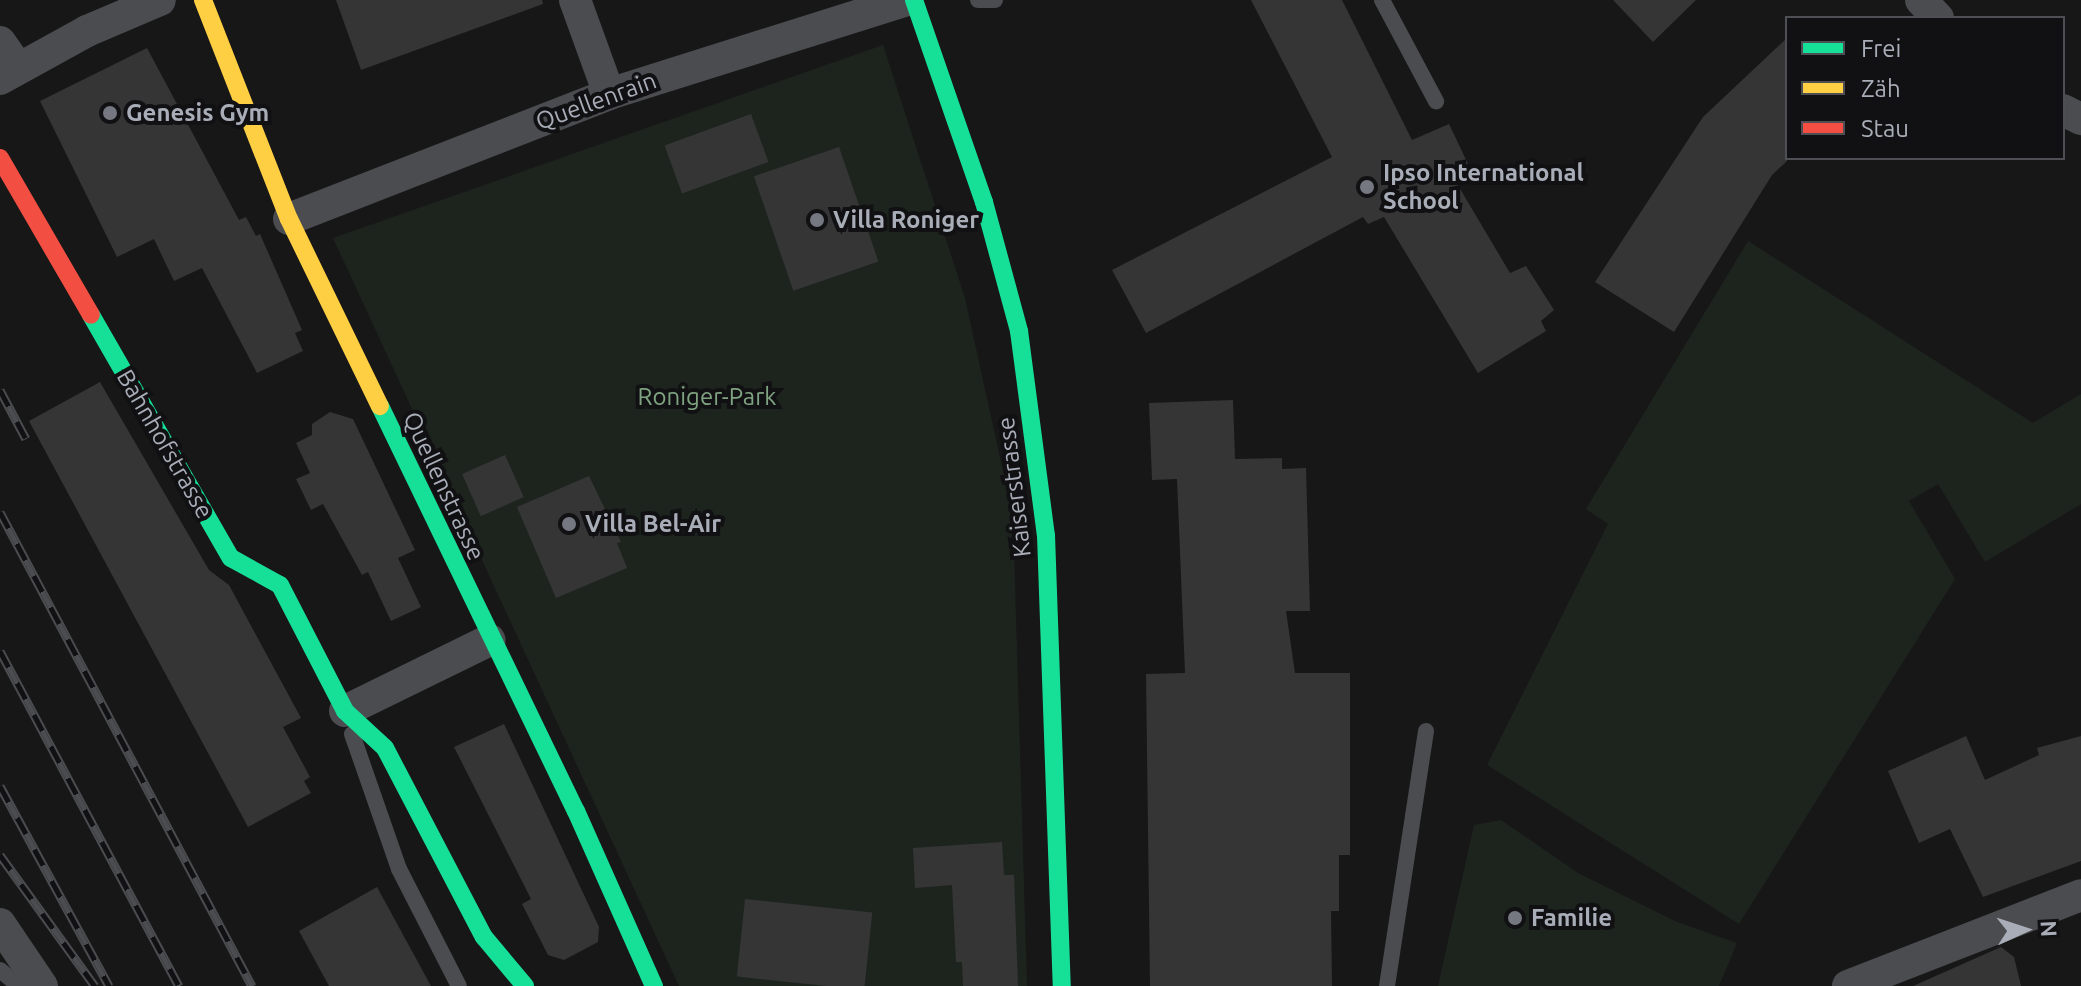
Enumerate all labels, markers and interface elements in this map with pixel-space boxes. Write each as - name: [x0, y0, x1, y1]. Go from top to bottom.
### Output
- legend: [1785, 16, 2065, 160]
- text: Frei: [1861, 35, 1901, 62]
- street label: Quellenrain: [532, 66, 660, 136]
- text: Zäh: [1861, 75, 1901, 102]
- place label: Genesis Gym: [126, 99, 269, 127]
- marker: Genesis Gym: [101, 104, 119, 122]
- text: Stau: [1861, 115, 1909, 142]
- place label: Ipso International School: [1383, 159, 1584, 215]
- marker: Ipso International School: [1358, 178, 1376, 196]
- place label: Villa Roniger: [833, 206, 979, 234]
- marker: Villa Roniger: [808, 211, 826, 229]
- street label: Bahnhofstrasse: [111, 364, 219, 524]
- park label: Roniger-Park: [638, 383, 776, 411]
- street label: Quellenstrasse: [397, 407, 491, 565]
- street label: Kaiserstrasse: [991, 415, 1037, 559]
- place label: Villa Bel-Air: [585, 510, 721, 538]
- marker: Villa Bel-Air: [560, 515, 578, 533]
- north arrow: [1985, 890, 2065, 970]
- place label: Familie: [1531, 904, 1612, 932]
- marker: Familie: [1506, 909, 1524, 927]
- text: N: [2037, 920, 2062, 938]

